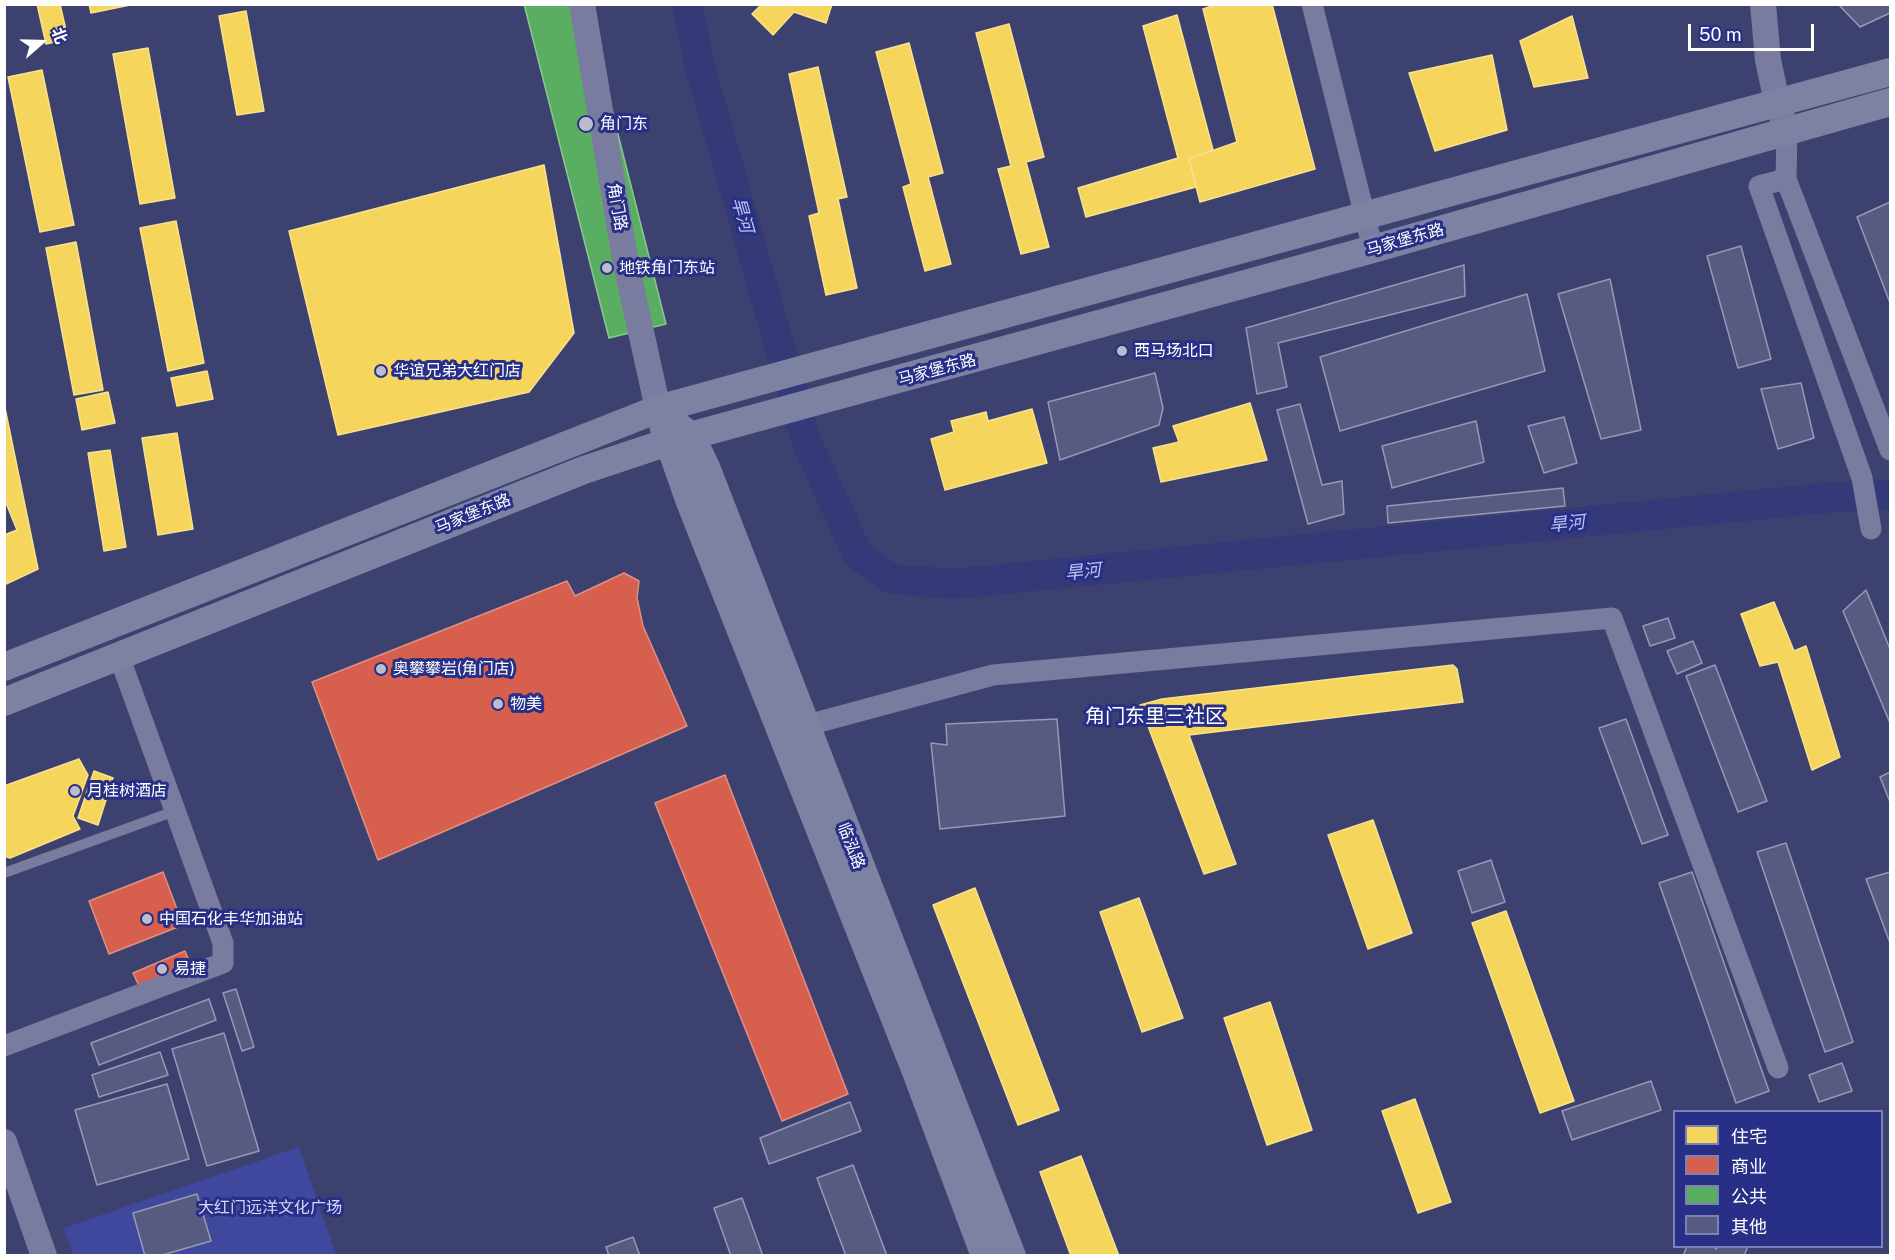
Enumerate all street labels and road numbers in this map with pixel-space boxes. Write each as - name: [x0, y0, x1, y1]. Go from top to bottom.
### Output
- street label: 角门路: [603, 182, 631, 232]
- street label: 马家堡东路: [1364, 220, 1446, 260]
- street label: 马家堡东路: [896, 350, 978, 390]
- street label: 马家堡东路: [432, 490, 514, 538]
- street label: 临泓路: [833, 820, 869, 872]

